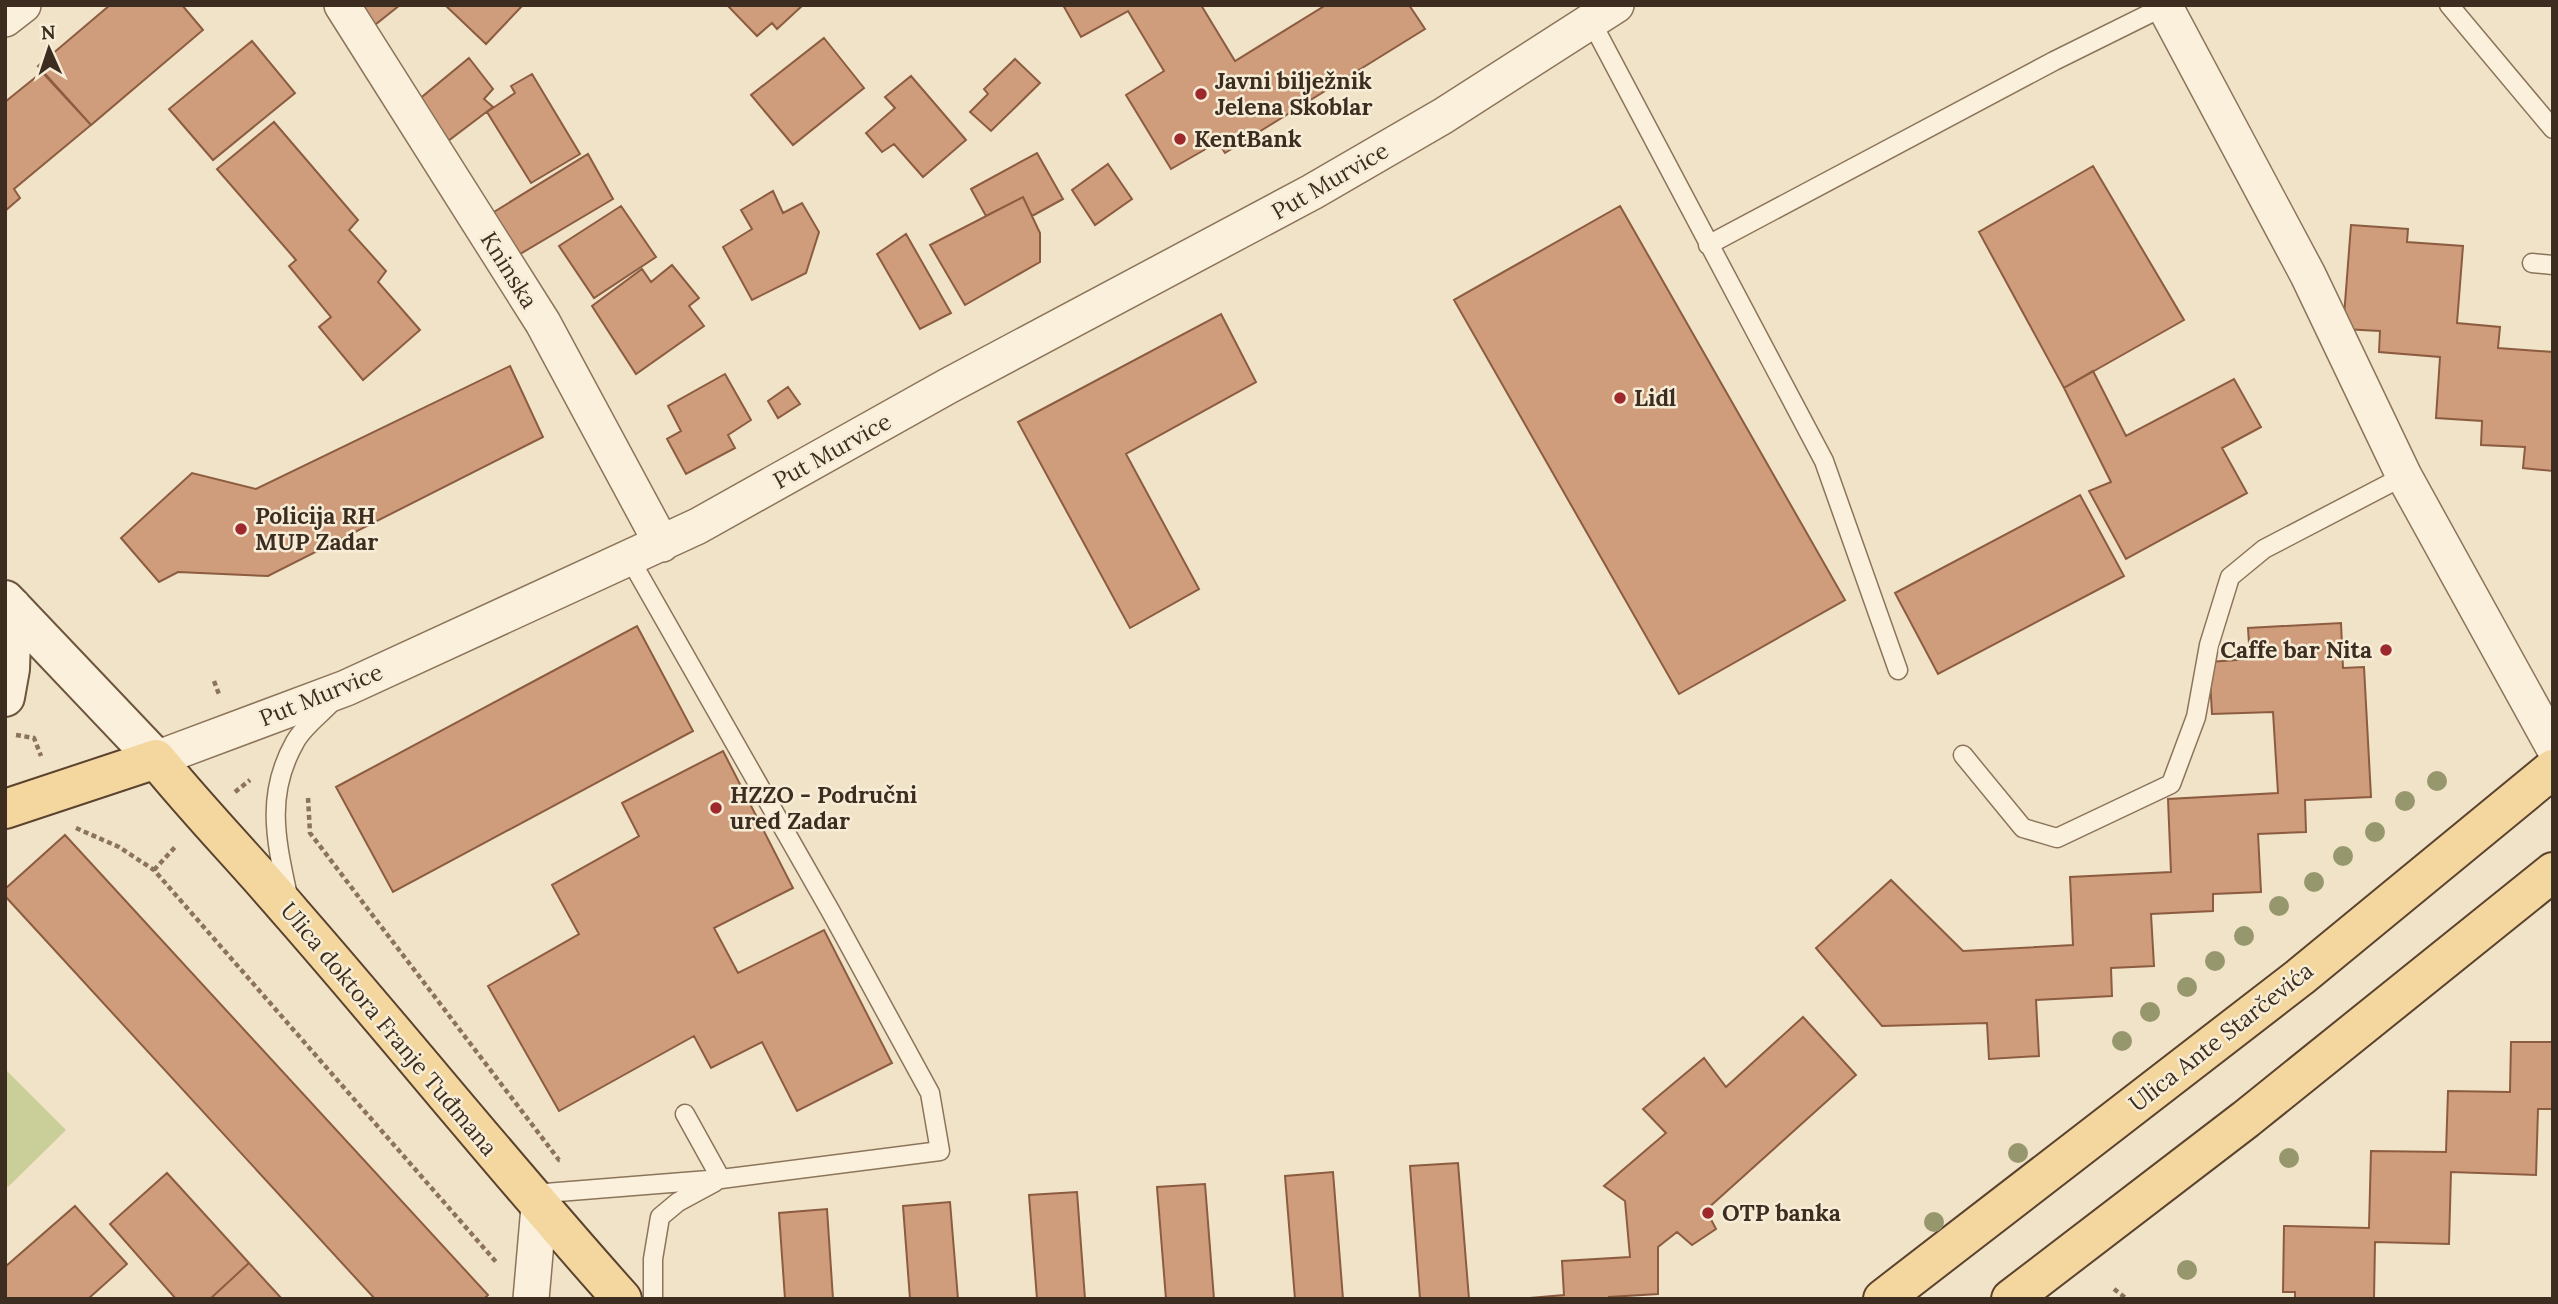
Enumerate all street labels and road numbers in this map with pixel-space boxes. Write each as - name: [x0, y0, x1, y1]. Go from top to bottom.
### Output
- street label: Put Murvice: [1266, 135, 1393, 226]
- street label: Kninska: [475, 226, 544, 314]
- street label: Put Murvice: [768, 406, 896, 495]
- street label: Put Murvice: [255, 657, 387, 732]
- street label: Ulica doktora Franje Tuđmana: [275, 896, 504, 1162]
- street label: Ulica Ante Starčevića: [2123, 956, 2319, 1118]

